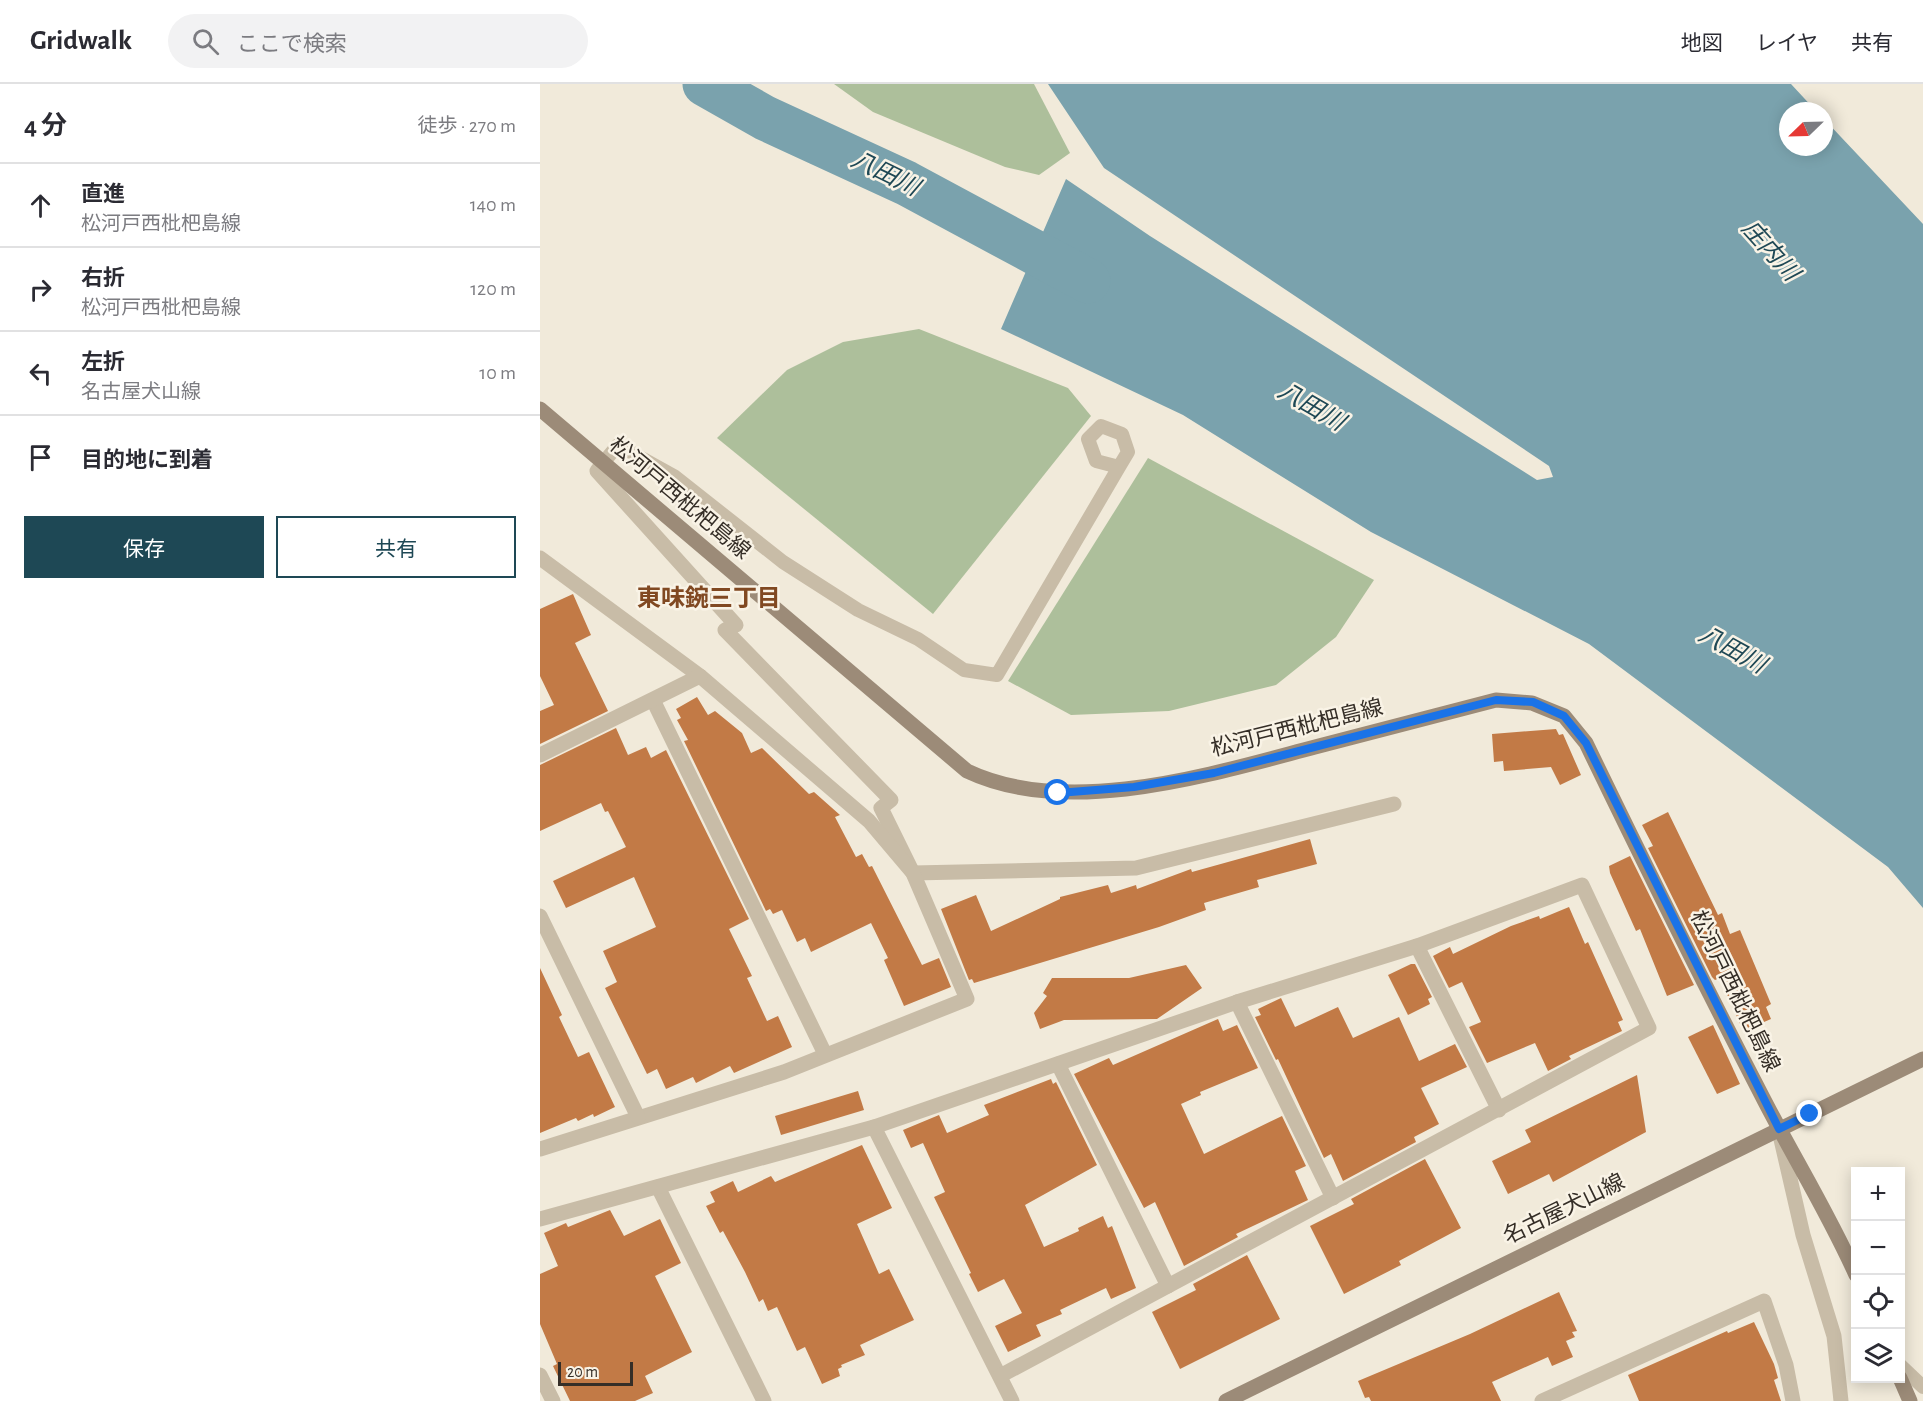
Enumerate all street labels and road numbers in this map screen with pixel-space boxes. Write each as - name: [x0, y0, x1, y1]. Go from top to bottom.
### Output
- street label: 松河戸西枇杷島線: [606, 432, 755, 563]
- street label: 松河戸西枇杷島線: [1209, 695, 1385, 760]
- street label: 松河戸西枇杷島線: [1687, 907, 1784, 1075]
- street label: 名古屋犬山線: [1499, 1169, 1628, 1248]

